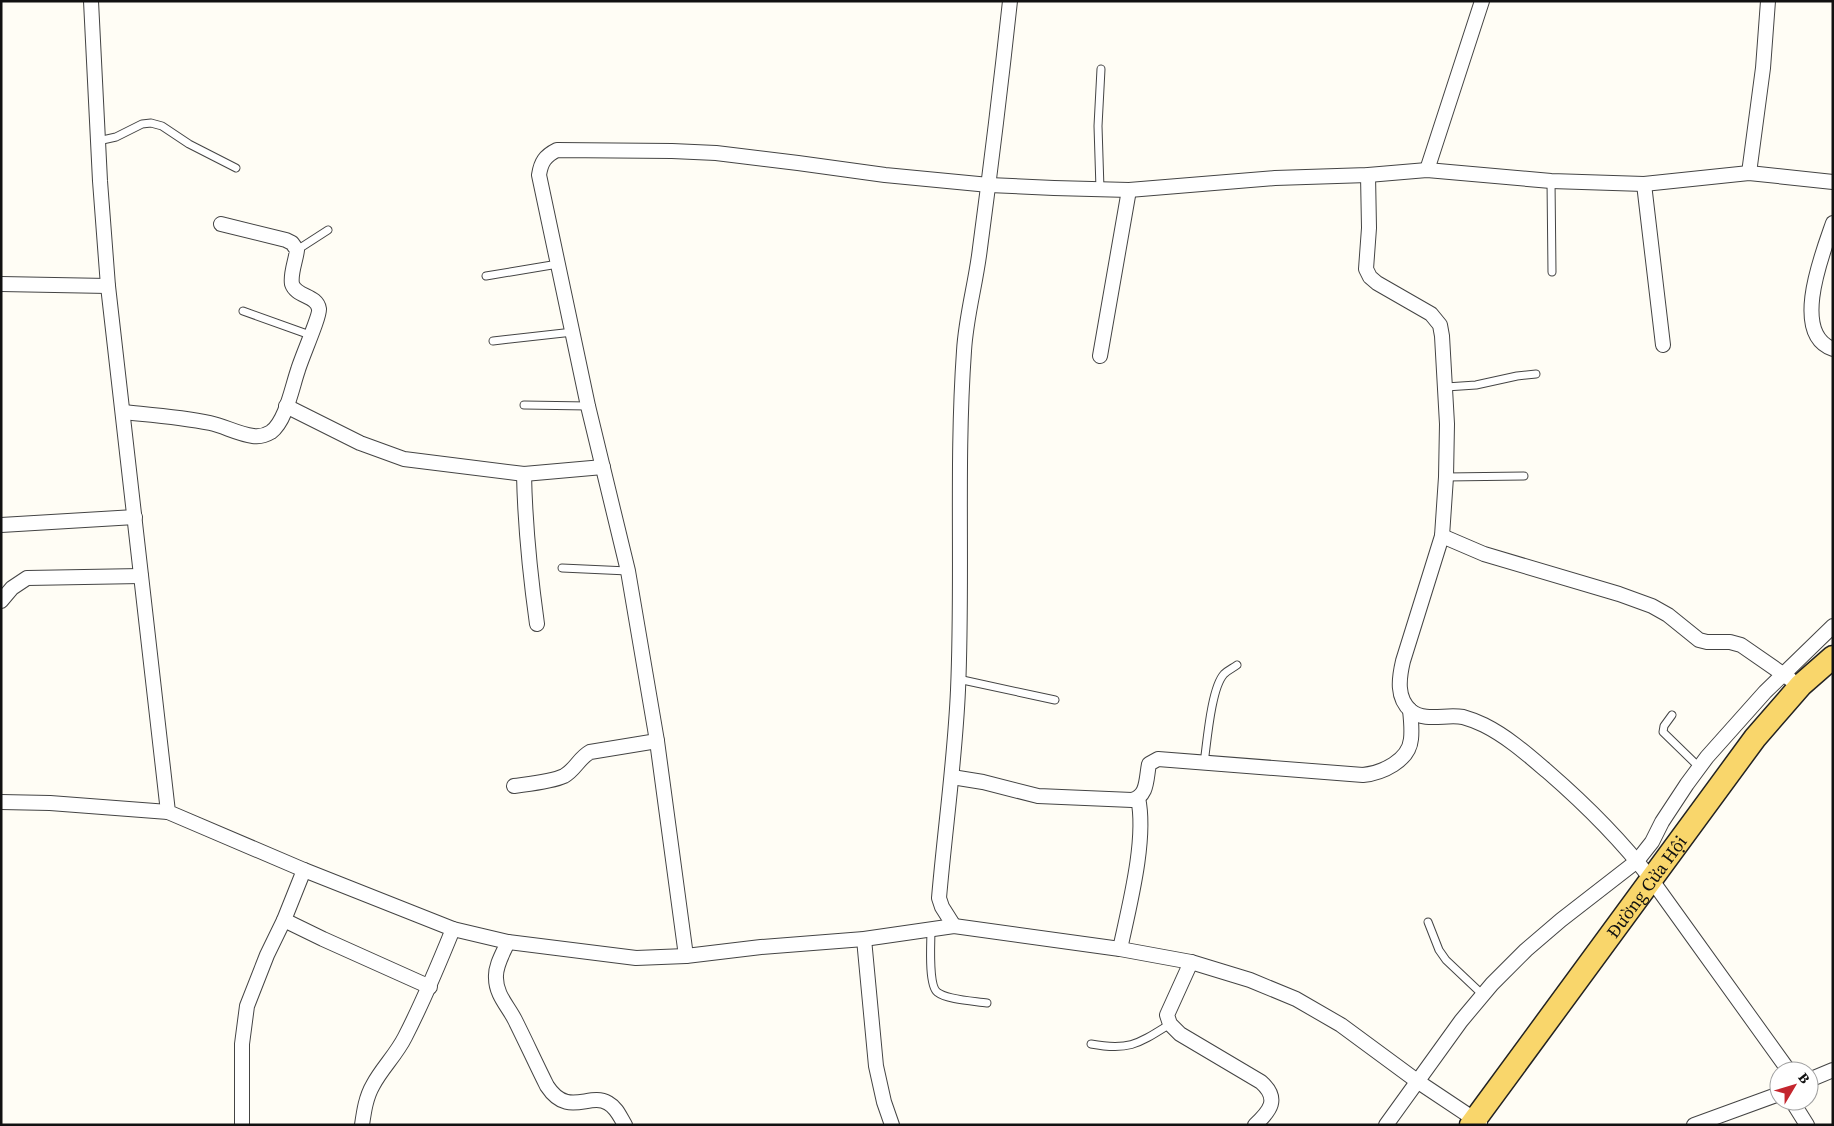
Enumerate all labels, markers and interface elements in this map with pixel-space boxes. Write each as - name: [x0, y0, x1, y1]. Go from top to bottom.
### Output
- street label: Đường Cửa Hội: [1600, 830, 1692, 943]
- north arrow: [1769, 1061, 1819, 1111]
- text: B: [1794, 1068, 1815, 1088]

